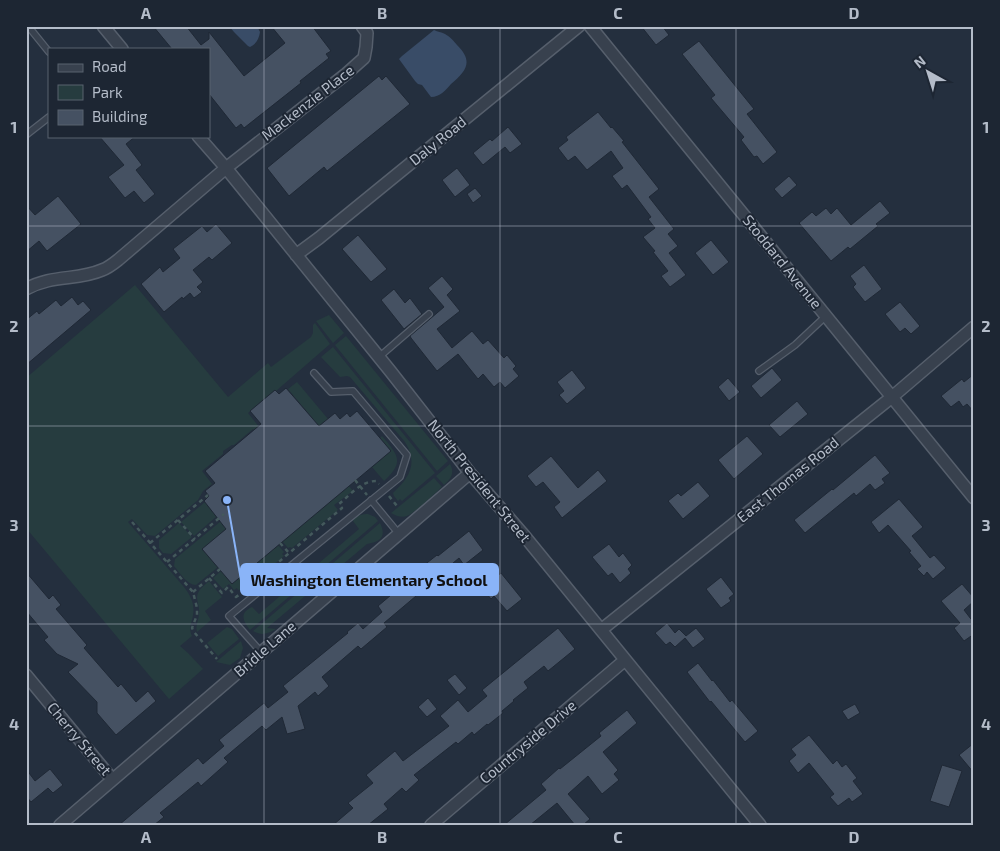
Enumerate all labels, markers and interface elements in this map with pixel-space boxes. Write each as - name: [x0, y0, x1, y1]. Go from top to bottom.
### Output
- text: A: [141, 3, 152, 22]
- text: B: [377, 3, 387, 22]
- text: C: [613, 3, 623, 22]
- text: D: [849, 3, 860, 22]
- legend: [48, 48, 210, 138]
- north arrow: [902, 48, 952, 98]
- text: N: [910, 52, 929, 71]
- text: Road: [92, 57, 127, 75]
- street label: Mackenzie Place: [258, 60, 357, 144]
- text: Park: [92, 83, 123, 101]
- text: Building: [92, 107, 148, 125]
- street label: Daly Road: [405, 112, 469, 169]
- text: 1: [11, 117, 17, 136]
- text: 1: [983, 117, 989, 136]
- street label: Stoddard Avenue: [739, 211, 826, 312]
- text: 2: [9, 316, 19, 335]
- text: 2: [981, 316, 991, 335]
- street label: North President Street: [425, 415, 535, 546]
- street label: East Thomas Road: [733, 433, 842, 526]
- text: 3: [9, 515, 19, 534]
- text: 3: [981, 515, 991, 534]
- callout: Washington Elementary School: [241, 564, 498, 595]
- text: Washington Elementary School: [250, 570, 488, 590]
- street label: Bridle Lane: [230, 616, 299, 680]
- street label: Countryside Drive: [475, 695, 579, 787]
- street label: Cherry Street: [44, 698, 116, 779]
- text: 4: [9, 714, 19, 733]
- text: 4: [981, 714, 991, 733]
- text: A: [141, 827, 152, 846]
- text: B: [377, 827, 387, 846]
- text: C: [613, 827, 623, 846]
- text: D: [849, 827, 860, 846]

